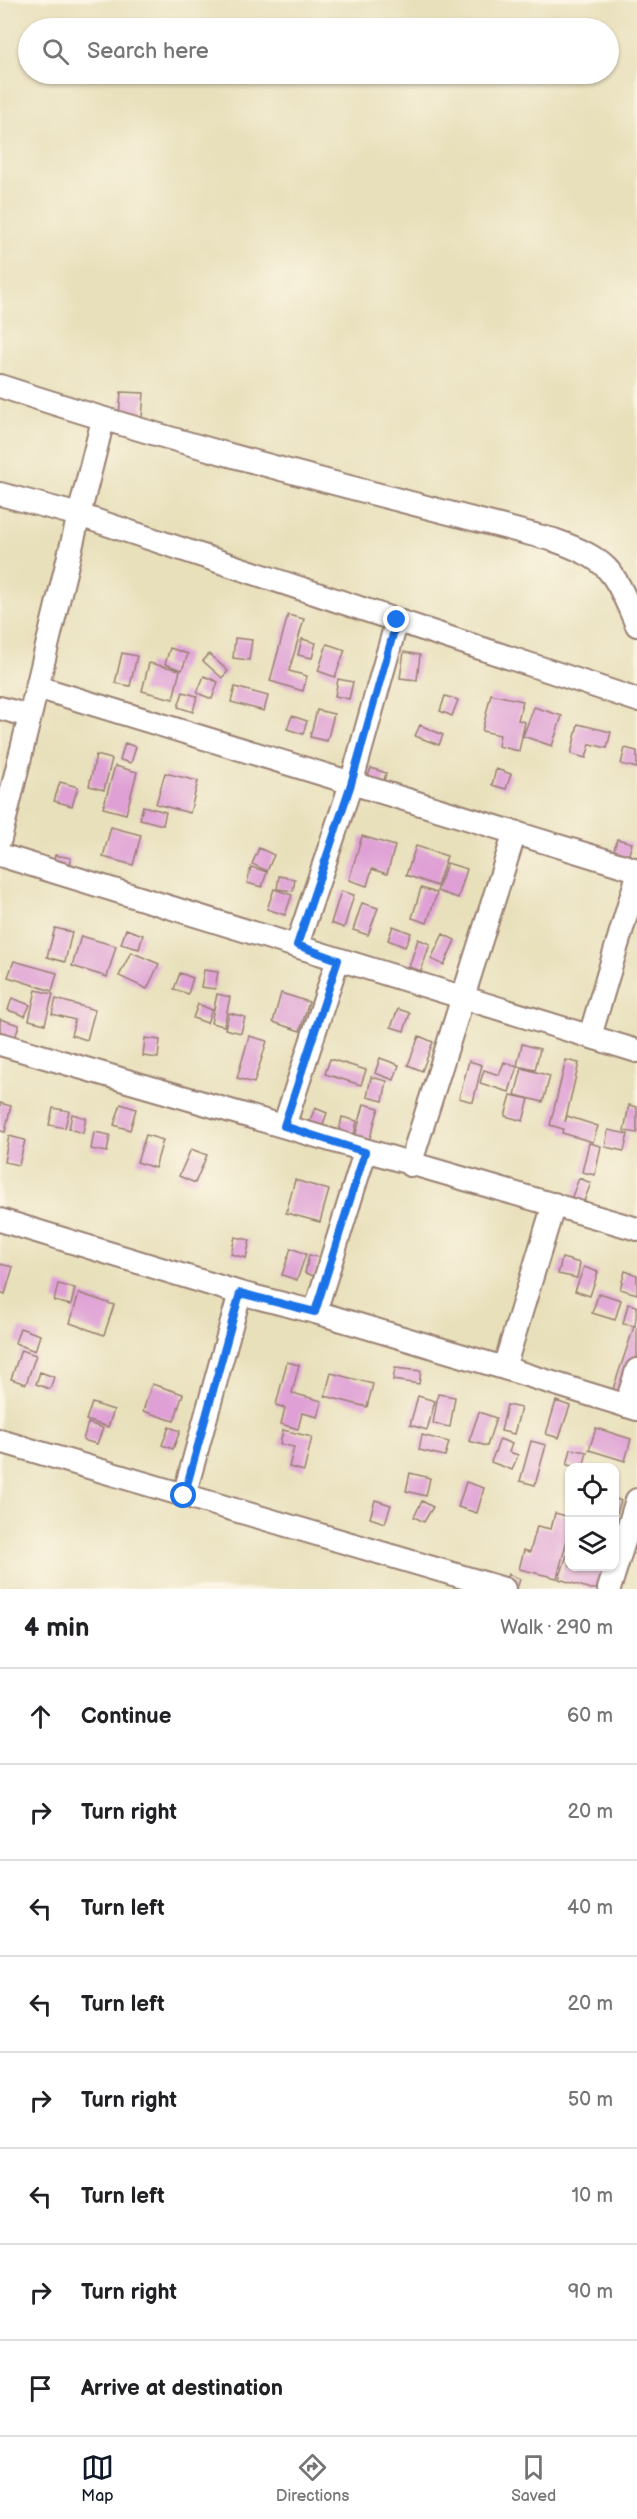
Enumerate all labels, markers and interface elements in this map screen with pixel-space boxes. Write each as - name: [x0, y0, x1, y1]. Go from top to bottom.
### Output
- search box: [18, 18, 619, 84]
- icon: search: [39, 35, 72, 68]
- text: Search here: [87, 38, 209, 65]
- route end: [383, 606, 409, 632]
- map controls: [565, 1463, 619, 1571]
- button: locate: [565, 1463, 619, 1517]
- route start: [170, 1482, 196, 1508]
- button: layers: [565, 1517, 619, 1571]
- text: 4 min: [24, 1613, 89, 1644]
- text: Walk · 290 m: [500, 1616, 613, 1640]
- icon: ahead: [24, 1700, 57, 1733]
- text: Continue: [81, 1703, 171, 1730]
- text: 60 m: [567, 1704, 613, 1728]
- icon: right: [24, 1796, 57, 1829]
- text: Turn right: [81, 1799, 177, 1826]
- text: 20 m: [568, 1800, 613, 1824]
- icon: left: [24, 1892, 57, 1925]
- text: Turn left: [81, 1895, 165, 1922]
- text: 40 m: [567, 1896, 613, 1920]
- icon: left: [24, 1988, 57, 2021]
- text: Turn left: [81, 1991, 165, 2018]
- text: 20 m: [568, 1992, 613, 2016]
- icon: right: [24, 2084, 57, 2117]
- text: Turn right: [81, 2087, 177, 2114]
- text: 50 m: [568, 2088, 613, 2112]
- icon: left: [24, 2180, 57, 2213]
- text: Turn left: [81, 2183, 165, 2210]
- text: 10 m: [572, 2184, 613, 2208]
- icon: right: [24, 2276, 57, 2309]
- text: Turn right: [81, 2279, 177, 2306]
- text: 90 m: [568, 2280, 613, 2304]
- icon: arrive: [24, 2372, 57, 2405]
- text: Arrive at destination: [81, 2375, 283, 2402]
- tab: Map: [81, 2451, 114, 2506]
- tab: Directions: [276, 2451, 349, 2506]
- tab: Saved: [511, 2451, 556, 2506]

